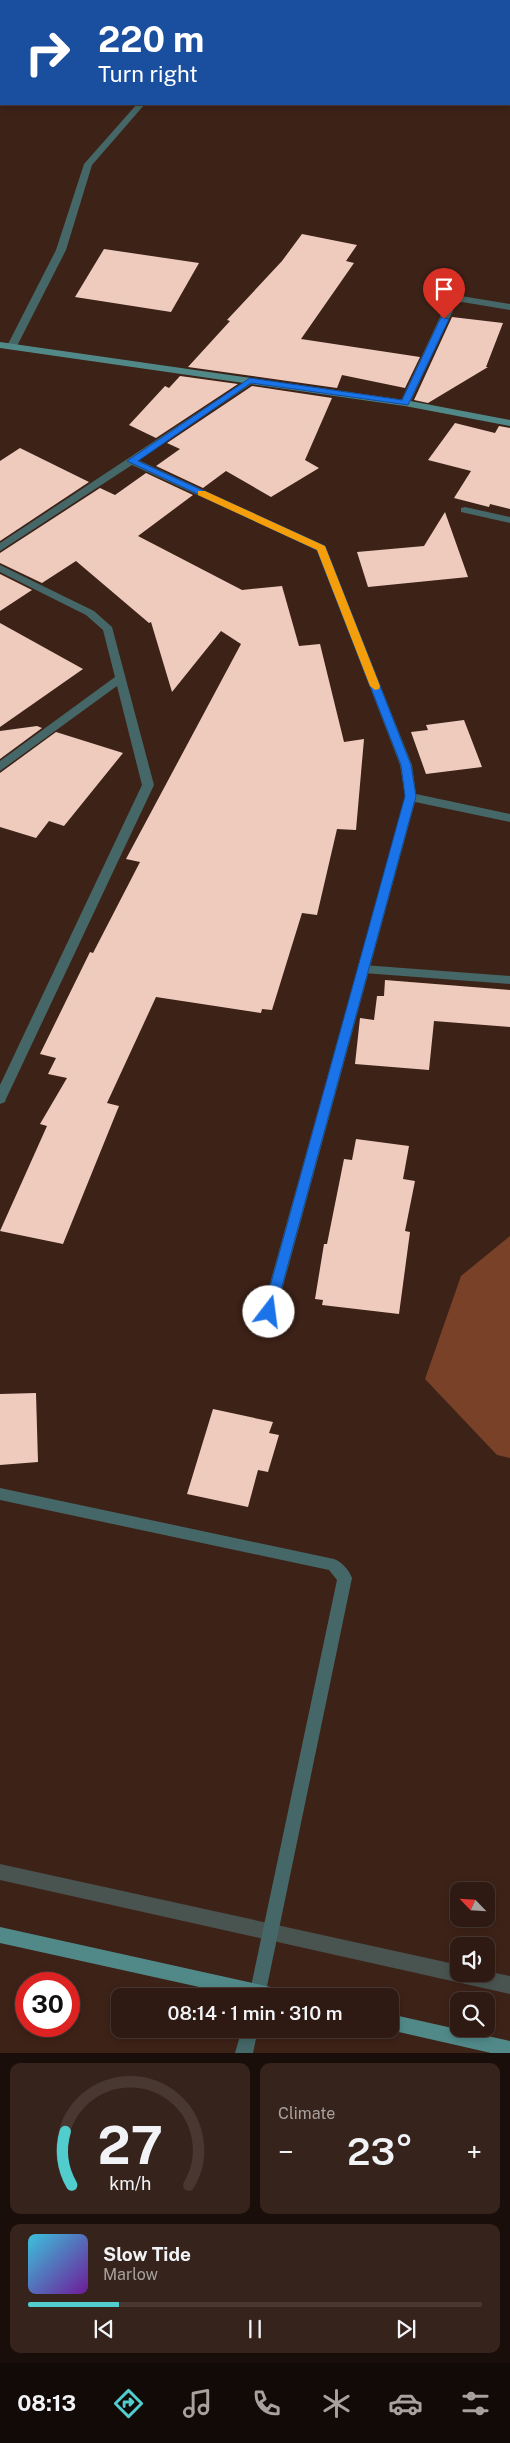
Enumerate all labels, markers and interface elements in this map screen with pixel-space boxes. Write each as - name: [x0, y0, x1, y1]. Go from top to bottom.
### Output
- text: 220 m: [98, 19, 204, 60]
- icon: right: [15, 20, 80, 85]
- text: Turn right: [98, 61, 198, 87]
- pin: [423, 268, 465, 319]
- icon: arrive: [430, 275, 458, 303]
- position arrow: [242, 1285, 294, 1337]
- north arrow: [450, 1882, 495, 1928]
- map controls: [450, 1882, 495, 2037]
- button: sound: [450, 1937, 495, 1982]
- speed limit sign: 30: [15, 1972, 80, 2037]
- button: search: [450, 1992, 495, 2037]
- text: 08:14 · 1 min · 310 m: [168, 2002, 342, 2024]
- text: Climate: [278, 2104, 335, 2123]
- text: 27: [97, 2115, 163, 2176]
- text: 23°: [347, 2129, 413, 2174]
- text: −: [278, 2135, 294, 2168]
- text: +: [466, 2135, 482, 2168]
- text: km/h: [109, 2173, 151, 2194]
- text: Slow Tide: [103, 2243, 191, 2265]
- text: Marlow: [103, 2265, 158, 2284]
- icon: previous: [90, 2315, 118, 2343]
- icon: pause: [241, 2315, 269, 2343]
- icon: next: [392, 2315, 420, 2343]
- icon: directions: [111, 2386, 146, 2421]
- icon: music: [180, 2386, 215, 2421]
- icon: phone: [249, 2386, 284, 2421]
- icon: climate: [319, 2386, 354, 2421]
- icon: car: [388, 2386, 423, 2421]
- icon: filters: [458, 2386, 493, 2421]
- text: 08:13: [17, 2390, 76, 2416]

